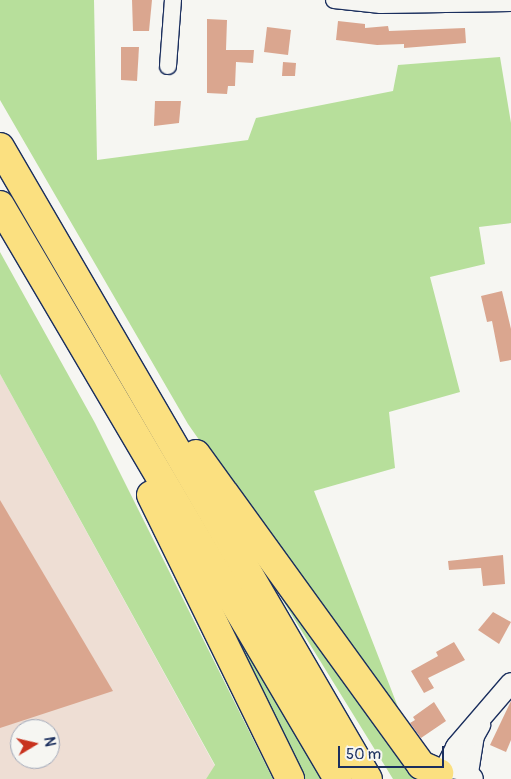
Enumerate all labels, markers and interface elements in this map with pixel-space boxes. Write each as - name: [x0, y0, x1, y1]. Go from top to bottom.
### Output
- north arrow: [10, 719, 60, 769]
- text: N: [40, 736, 58, 748]
- scale bar: [341, 736, 447, 768]
- text: 50 m: [346, 745, 381, 764]

